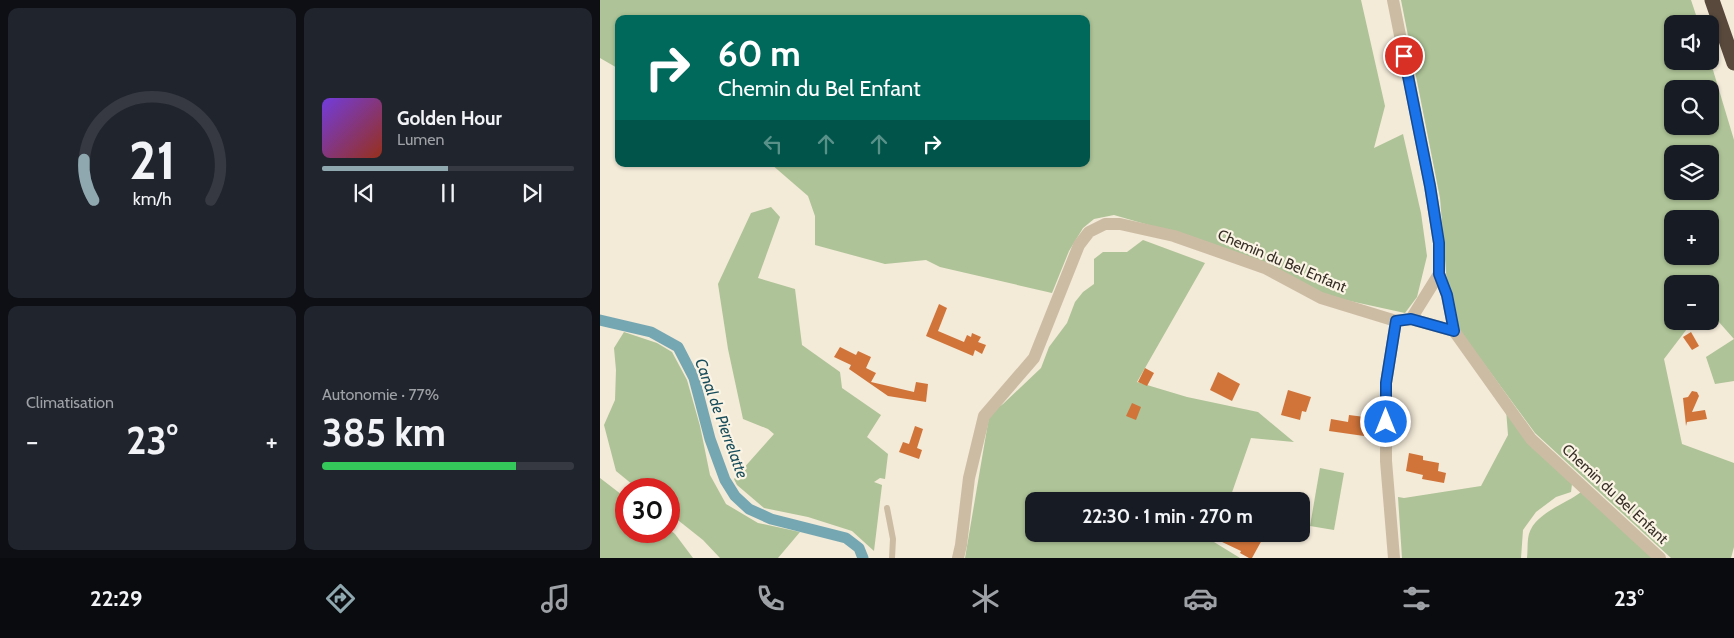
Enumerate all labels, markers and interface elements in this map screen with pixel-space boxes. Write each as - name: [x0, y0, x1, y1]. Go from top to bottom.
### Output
- map controls: [1664, 15, 1719, 330]
- button: sound: [1664, 15, 1719, 70]
- text: 60 m: [718, 32, 801, 75]
- icon: right: [635, 35, 700, 100]
- pin: [1383, 35, 1425, 77]
- icon: arrive: [1390, 42, 1418, 70]
- text: Chemin du Bel Enfant: [718, 75, 921, 102]
- button: search: [1664, 80, 1719, 135]
- text: Golden Hour: [397, 107, 502, 130]
- text: 21: [129, 129, 175, 192]
- text: Lumen: [397, 130, 444, 149]
- icon: left: [759, 130, 787, 158]
- icon: ahead: [812, 130, 840, 158]
- icon: ahead: [865, 130, 893, 158]
- icon: right: [918, 130, 946, 158]
- button: layers: [1664, 145, 1719, 200]
- icon: previous: [350, 179, 378, 207]
- icon: pause: [434, 179, 462, 207]
- icon: next: [518, 179, 546, 207]
- text: km/h: [132, 188, 172, 209]
- button: +: [1664, 210, 1719, 265]
- street label: Chemin du Bel Enfant: [1215, 226, 1349, 296]
- button: −: [1664, 275, 1719, 330]
- water label: Canal de Pierrelatte: [691, 356, 752, 481]
- text: Autonomie · 77%: [322, 385, 439, 404]
- text: Climatisation: [26, 393, 114, 412]
- position arrow: [1359, 395, 1411, 447]
- text: 385 km: [322, 409, 446, 456]
- text: 23°: [126, 417, 178, 464]
- text: −: [26, 424, 38, 458]
- text: +: [266, 424, 278, 458]
- street label: Chemin du Bel Enfant: [1558, 440, 1672, 548]
- speed limit sign: 30: [615, 478, 680, 543]
- text: 22:30 · 1 min · 270 m: [1082, 505, 1253, 528]
- icon: directions: [323, 581, 358, 616]
- icon: music: [538, 581, 573, 616]
- icon: phone: [753, 581, 788, 616]
- icon: climate: [968, 581, 1003, 616]
- icon: car: [1183, 581, 1218, 616]
- icon: filters: [1399, 581, 1434, 616]
- text: 22:29: [90, 585, 142, 612]
- text: 23°: [1614, 585, 1644, 612]

